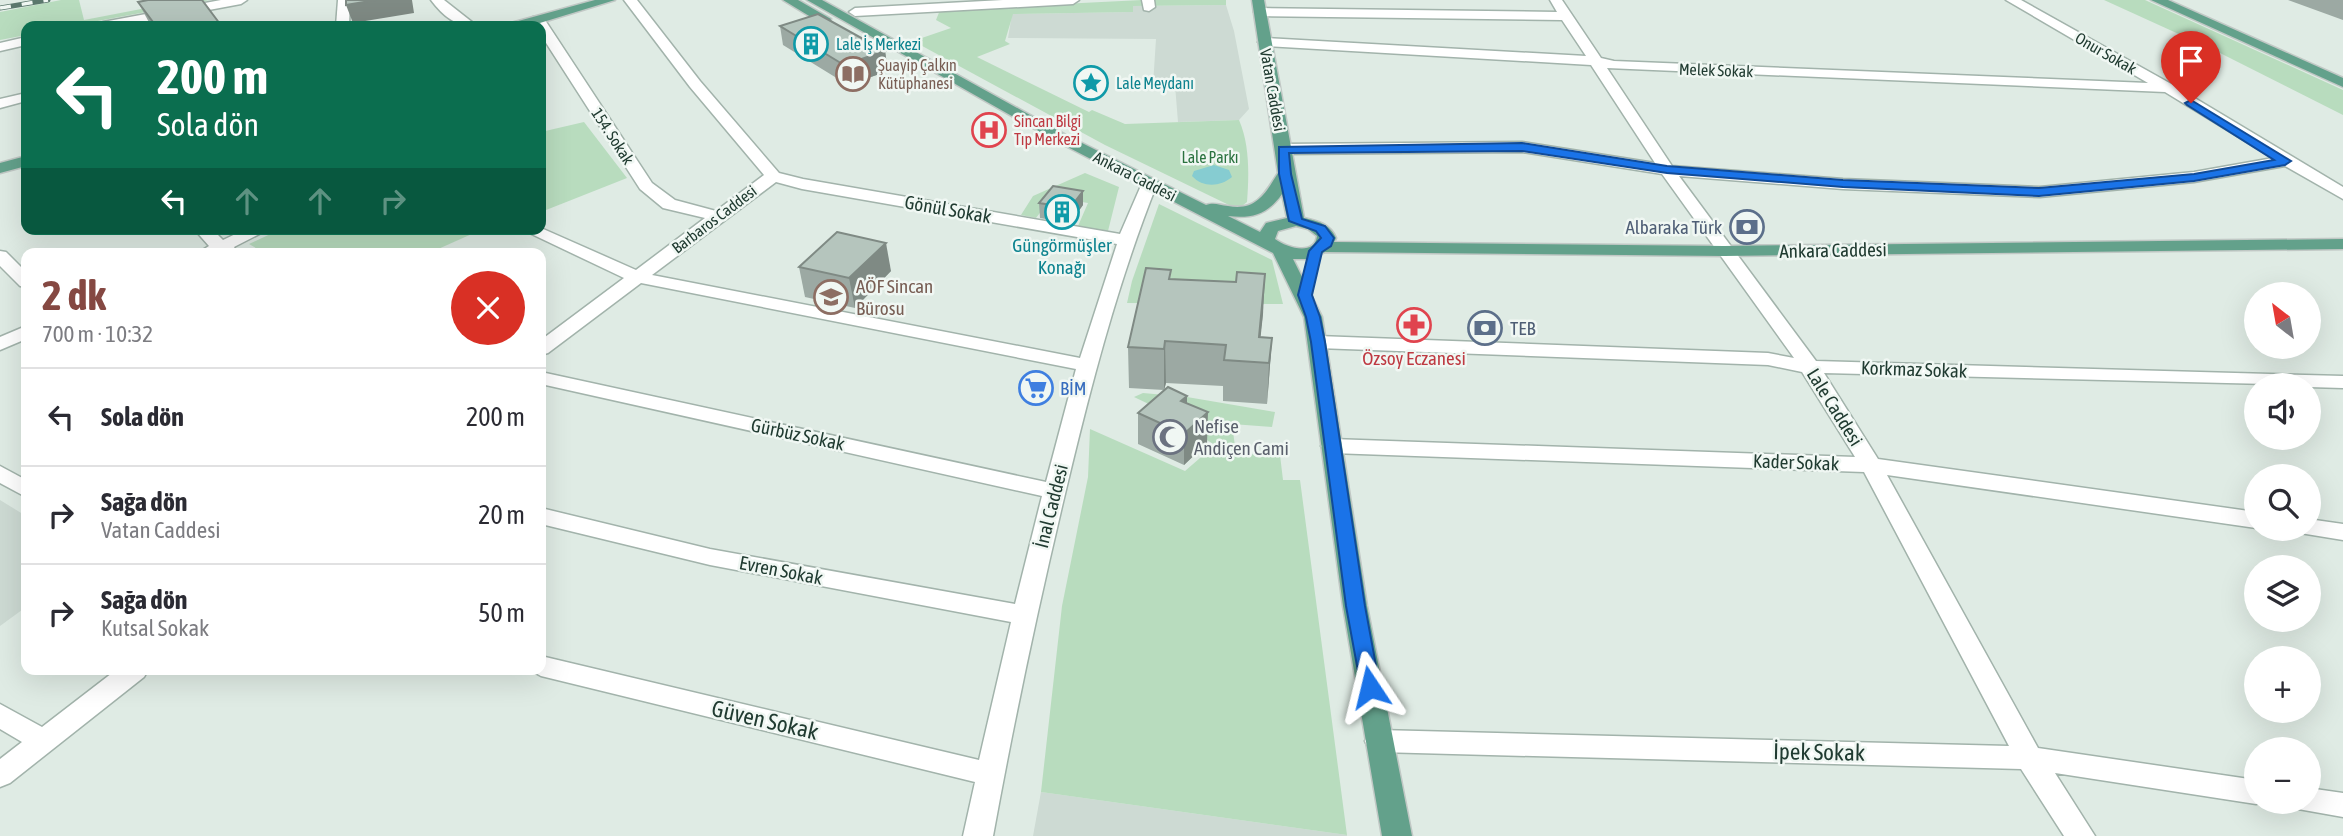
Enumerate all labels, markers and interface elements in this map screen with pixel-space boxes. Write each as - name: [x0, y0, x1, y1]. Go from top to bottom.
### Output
- building icon: Lale İş Merkezi: [792, 25, 830, 63]
- street label: Onur Sokak: [2072, 28, 2140, 78]
- pin: [2161, 31, 2221, 103]
- place label: Lale İş Merkezi: [836, 35, 921, 54]
- icon: arrive: [2172, 42, 2210, 80]
- street label: Vatan Caddesi: [1257, 47, 1289, 133]
- text: 200 m: [157, 48, 268, 104]
- icon: left: [42, 49, 133, 140]
- library icon: Şuayip Çalkın Kütüphanesi: [834, 55, 872, 93]
- place label: Şuayip Çalkın Kütüphanesi: [878, 56, 957, 93]
- street label: Melek Sokak: [1679, 60, 1753, 80]
- place icon: Lale Meydanı: [1072, 64, 1110, 102]
- place label: Lale Meydanı: [1116, 74, 1194, 93]
- street label: 154. Sokak: [588, 105, 638, 167]
- text: Sola dön: [157, 106, 259, 143]
- hospital icon: Sincan Bilgi Tıp Merkezi: [970, 111, 1008, 149]
- place label: Sincan Bilgi Tıp Merkezi: [1014, 112, 1081, 149]
- street label: Ankara Caddesi: [1091, 147, 1179, 205]
- park label: Lale Parkı: [1181, 148, 1239, 166]
- street label: Barbaros Caddesi: [668, 181, 760, 257]
- icon: left: [155, 182, 193, 220]
- icon: ahead: [228, 182, 266, 220]
- icon: ahead: [301, 182, 339, 220]
- icon: right: [374, 182, 412, 220]
- street label: Gönül Sokak: [903, 191, 994, 228]
- building icon: Güngörmüşler Konağı: [1043, 193, 1081, 231]
- bank icon: Albaraka Türk: [1728, 208, 1766, 246]
- place label: Albaraka Türk: [1625, 216, 1723, 238]
- place label: Güngörmüşler Konağı: [1012, 234, 1112, 278]
- street label: Ankara Caddesi: [1779, 238, 1887, 262]
- text: 2 dk: [42, 271, 106, 319]
- button: close: [451, 271, 525, 345]
- place label: AÖF Sincan Bürosu: [856, 275, 933, 319]
- school or university icon: AÖF Sincan Bürosu: [812, 278, 850, 316]
- north arrow: [2244, 282, 2320, 359]
- map controls: [2244, 282, 2321, 814]
- pharmacy icon: Özsoy Eczanesi: [1395, 306, 1433, 344]
- bank icon: TEB: [1466, 309, 1504, 347]
- place label: TEB: [1510, 317, 1535, 339]
- text: 700 m · 10:32: [42, 321, 153, 347]
- place label: Özsoy Eczanesi: [1362, 347, 1466, 369]
- street label: Korkmaz Sokak: [1861, 356, 1968, 382]
- street label: Lale Caddesi: [1803, 364, 1867, 450]
- supermarket icon: BİM: [1017, 369, 1055, 407]
- button: sound: [2244, 373, 2321, 450]
- place label: BİM: [1060, 377, 1087, 399]
- icon: left: [42, 398, 80, 436]
- text: Sola dön: [101, 402, 184, 432]
- text: 200 m: [466, 402, 525, 432]
- street label: Gürbüz Sokak: [749, 413, 847, 455]
- place label: Nefise Andiçen Cami: [1194, 415, 1289, 459]
- mosque icon: Nefise Andiçen Cami: [1151, 418, 1189, 456]
- street label: Kader Sokak: [1753, 450, 1840, 475]
- street label: İnal Caddesi: [1030, 462, 1072, 550]
- button: search: [2244, 464, 2321, 541]
- text: Sağa dön: [101, 487, 187, 517]
- icon: right: [42, 496, 80, 534]
- text: 20 m: [478, 500, 525, 530]
- text: Vatan Caddesi: [101, 517, 221, 543]
- street label: Evren Sokak: [737, 551, 825, 589]
- button: layers: [2244, 555, 2321, 632]
- text: Sağa dön: [101, 585, 187, 615]
- icon: right: [42, 594, 80, 632]
- text: 50 m: [478, 598, 525, 628]
- text: Kutsal Sokak: [101, 615, 209, 641]
- button: +: [2244, 646, 2321, 723]
- position arrow: [1333, 650, 1407, 724]
- street label: Güven Sokak: [709, 695, 821, 745]
- button: −: [2244, 737, 2321, 814]
- street label: İpek Sokak: [1773, 738, 1865, 766]

